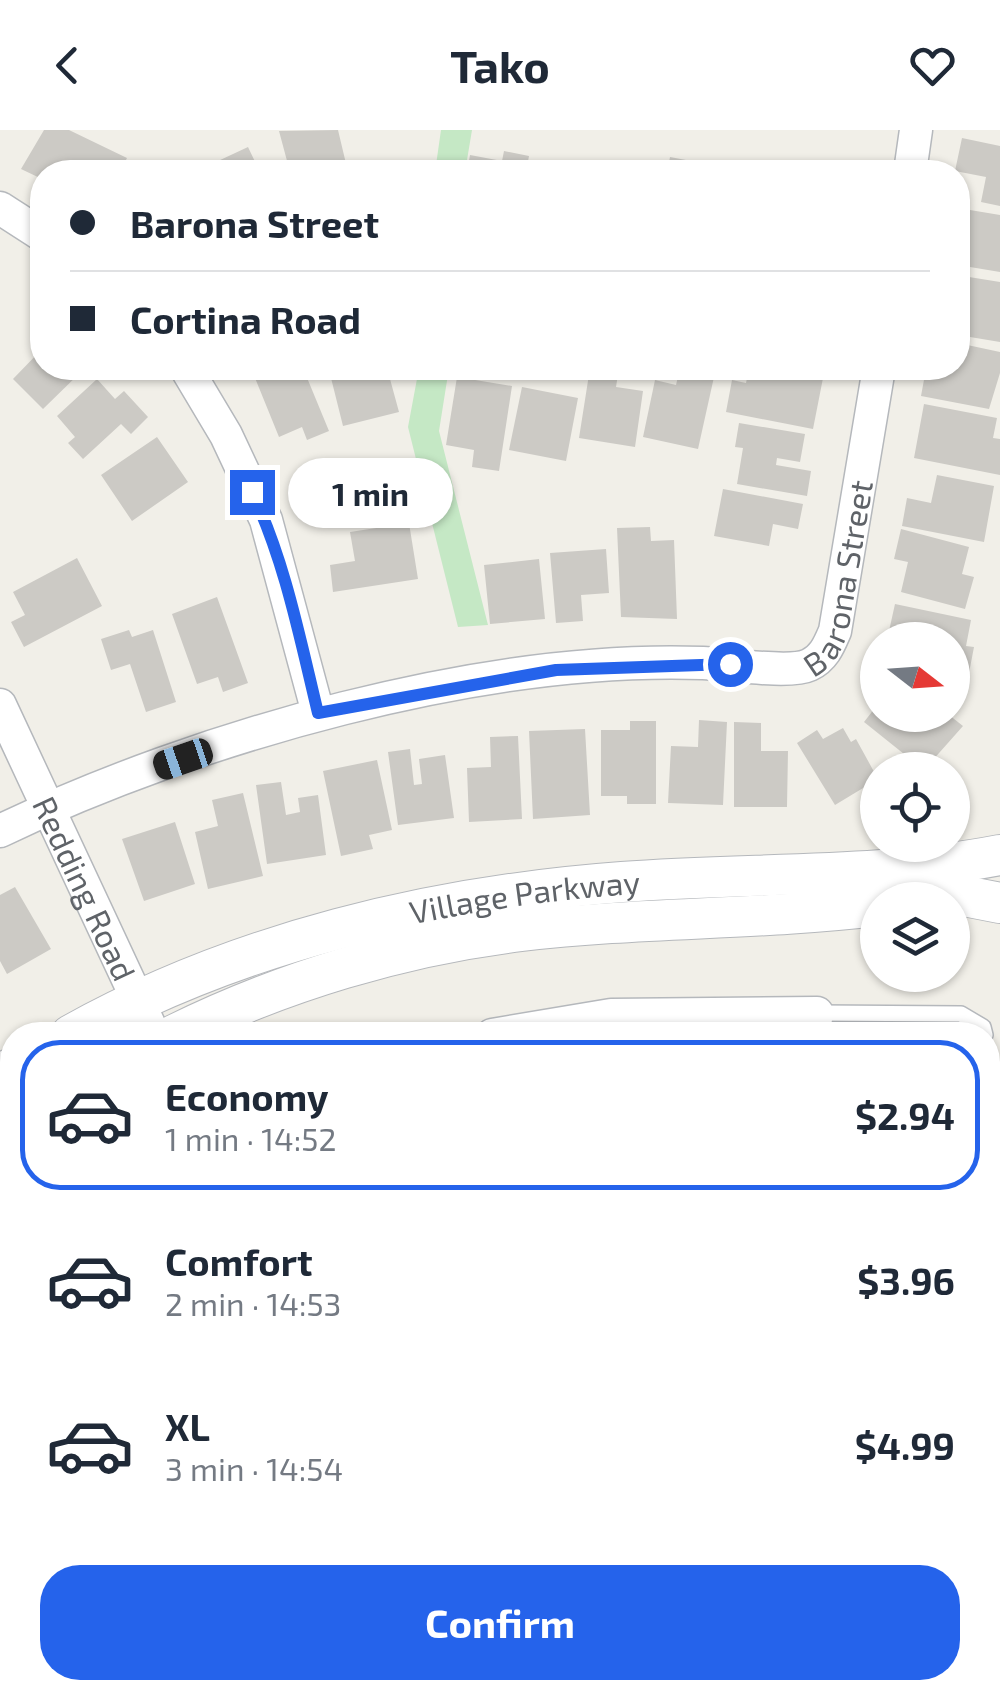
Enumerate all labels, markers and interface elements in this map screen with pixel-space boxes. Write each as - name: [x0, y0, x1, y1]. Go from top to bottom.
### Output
- icon: back: [40, 38, 95, 93]
- text: Tako: [450, 38, 550, 92]
- icon: heart: [905, 38, 960, 93]
- text: Barona Street: [130, 200, 379, 246]
- text: Cortina Road: [130, 296, 361, 342]
- callout: 1 min: [287, 457, 452, 527]
- route end: [230, 470, 275, 515]
- text: 1 min: [332, 474, 409, 512]
- street label: Barona Street: [796, 477, 879, 683]
- north arrow: [860, 622, 970, 732]
- map controls: [860, 622, 970, 992]
- route start: [708, 642, 753, 687]
- car: [150, 735, 216, 783]
- button: locate: [860, 752, 970, 862]
- street label: Redding Road: [26, 790, 145, 986]
- street label: Village Parkway: [406, 862, 641, 930]
- button: layers: [860, 882, 970, 992]
- icon: car: [45, 1070, 135, 1160]
- text: Economy: [165, 1073, 329, 1119]
- text: $2.94: [855, 1092, 955, 1138]
- text: 1 min · 14:52: [165, 1119, 336, 1157]
- icon: car: [45, 1235, 135, 1325]
- text: Comfort: [165, 1238, 313, 1284]
- text: $3.96: [857, 1257, 955, 1303]
- text: 2 min · 14:53: [165, 1284, 341, 1322]
- icon: car: [45, 1400, 135, 1490]
- text: XL: [165, 1403, 210, 1449]
- text: $4.99: [855, 1422, 955, 1468]
- text: 3 min · 14:54: [165, 1449, 343, 1487]
- button: Confirm: [40, 1565, 960, 1680]

